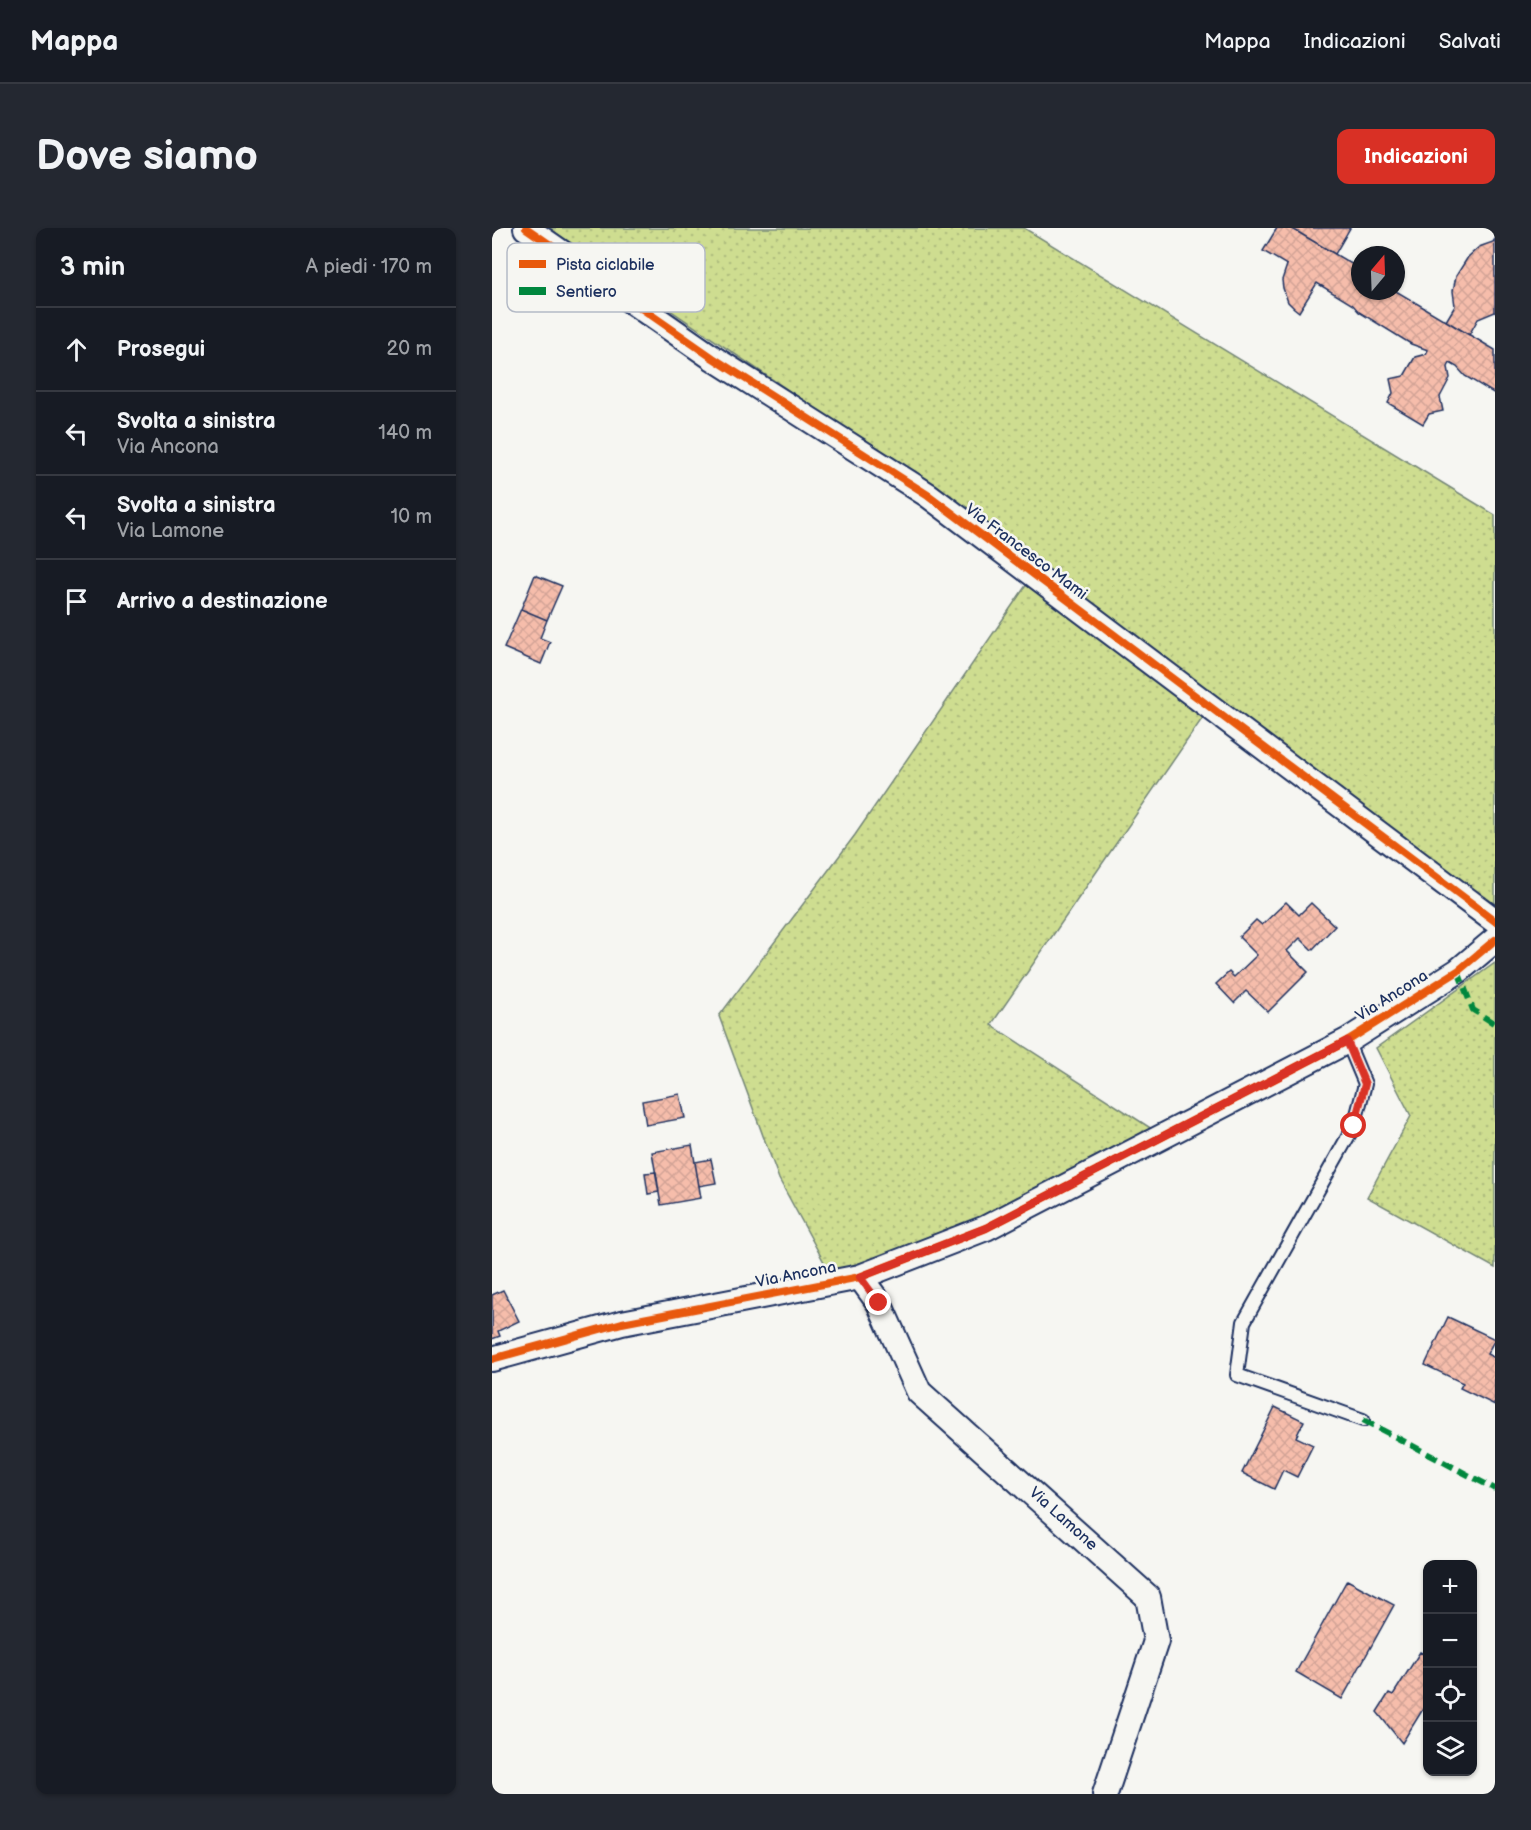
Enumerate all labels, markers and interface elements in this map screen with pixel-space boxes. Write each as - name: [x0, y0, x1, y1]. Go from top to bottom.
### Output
- text: Mappa: [30, 25, 118, 58]
- text: Mappa: [1204, 29, 1271, 54]
- text: Indicazioni: [1304, 29, 1406, 54]
- text: Salvati: [1439, 29, 1501, 54]
- button: Indicazioni: [1337, 129, 1495, 184]
- text: Dove siamo: [36, 131, 258, 182]
- legend: [507, 243, 705, 312]
- north arrow: [1351, 246, 1405, 300]
- text: 3 min: [60, 252, 125, 283]
- text: A piedi · 170 m: [306, 255, 432, 279]
- text: Pista ciclabile: [556, 256, 655, 275]
- text: Sentiero: [556, 283, 617, 302]
- icon: ahead: [60, 333, 93, 366]
- text: Prosegui: [117, 336, 205, 363]
- text: 20 m: [387, 337, 432, 361]
- text: Svolta a sinistra: [117, 408, 276, 435]
- icon: left: [60, 417, 93, 450]
- text: 140 m: [378, 421, 432, 445]
- text: Via Ancona: [117, 435, 219, 459]
- text: Svolta a sinistra: [117, 492, 276, 519]
- street label: Via Francesco Mami: [961, 500, 1091, 604]
- icon: left: [60, 501, 93, 534]
- text: 10 m: [391, 505, 432, 529]
- text: Via Lamone: [117, 519, 224, 543]
- icon: arrive: [60, 585, 93, 618]
- text: Arrivo a destinazione: [117, 588, 328, 615]
- street label: Via Ancona: [1352, 966, 1432, 1026]
- route start: [1340, 1112, 1366, 1138]
- street label: Via Ancona: [754, 1258, 838, 1292]
- route end: [865, 1289, 891, 1315]
- street label: Via Lamone: [1025, 1483, 1102, 1555]
- map controls: [1423, 1560, 1477, 1776]
- button: +: [1423, 1560, 1477, 1614]
- button: −: [1423, 1614, 1477, 1668]
- button: locate: [1423, 1668, 1477, 1722]
- button: layers: [1423, 1722, 1477, 1776]

